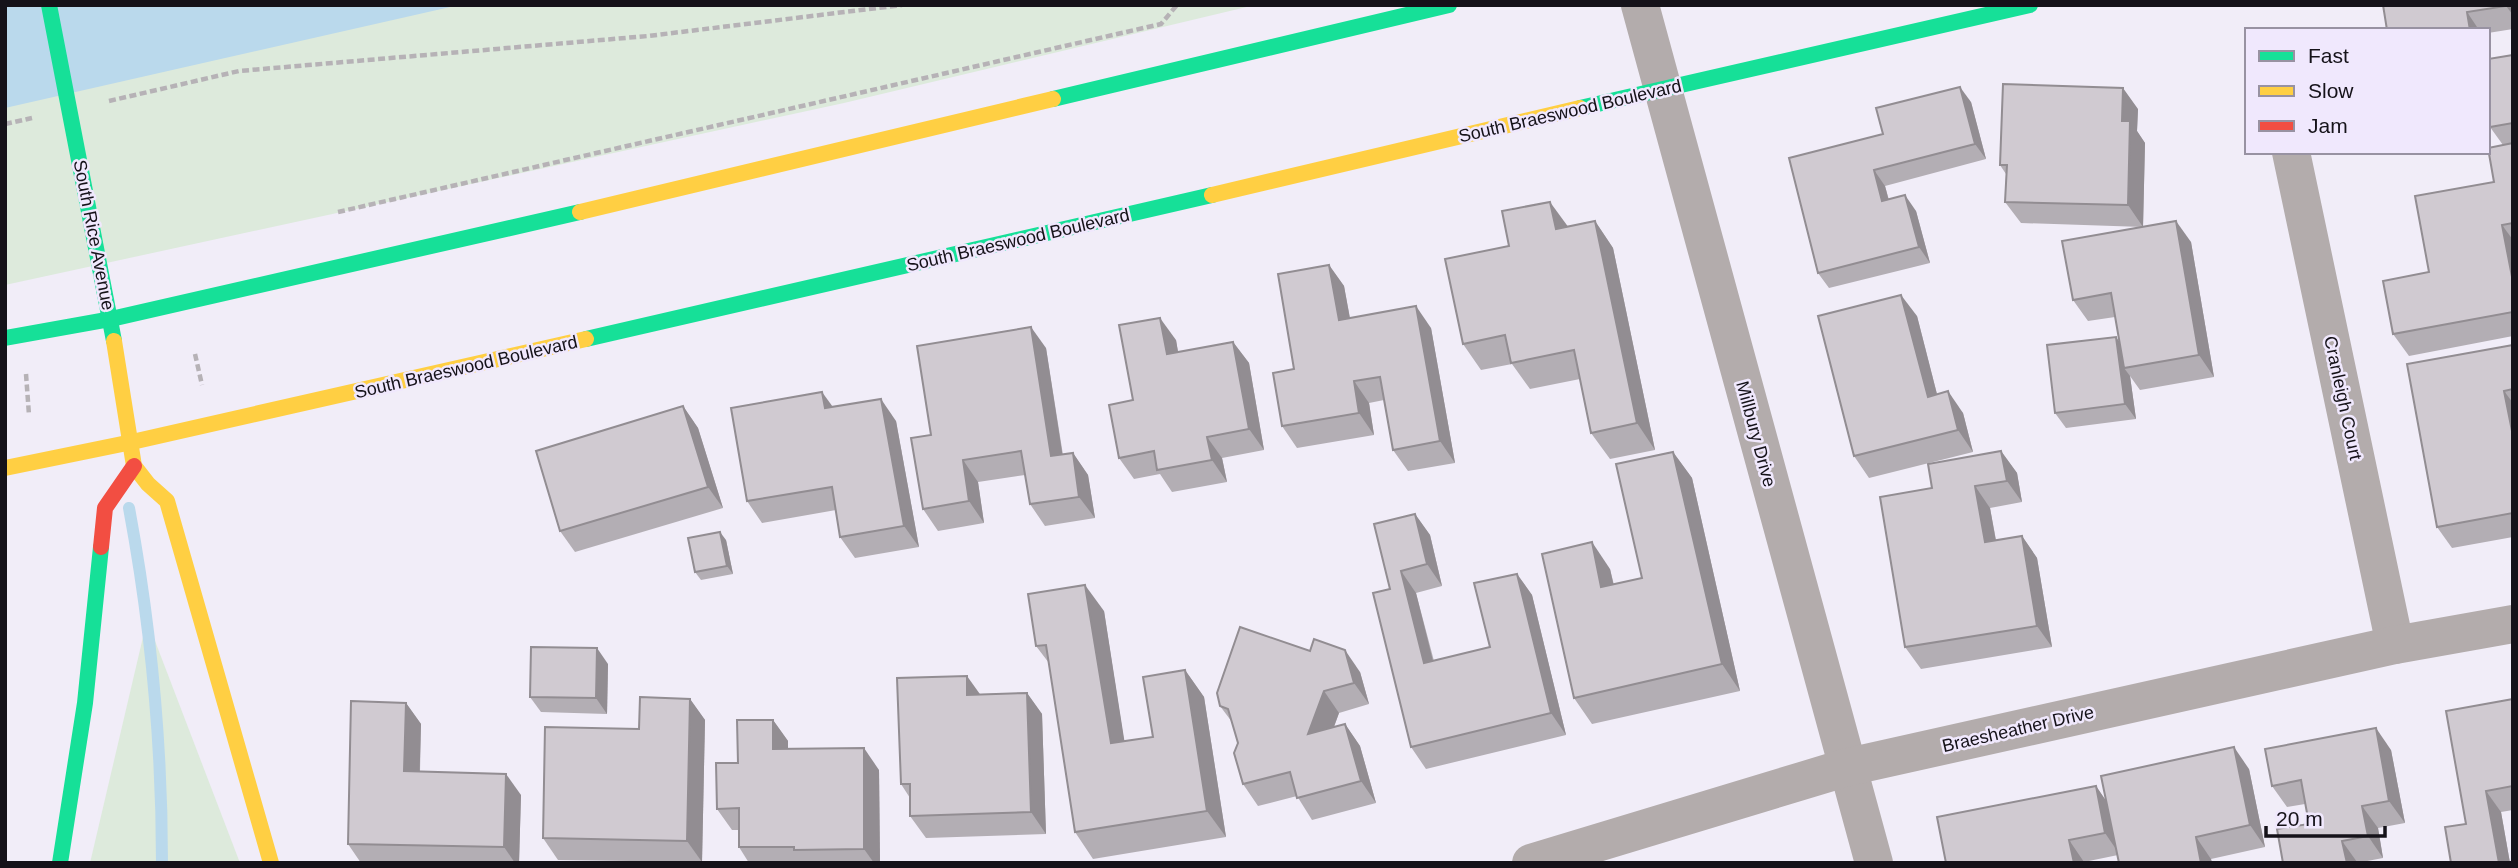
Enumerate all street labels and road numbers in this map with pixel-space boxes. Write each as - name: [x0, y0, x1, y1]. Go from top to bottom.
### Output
- street label: South Braeswood Boulevard: [1457, 76, 1683, 146]
- street label: South Rice Avenue: [70, 158, 118, 312]
- street label: South Braeswood Boulevard: [905, 205, 1131, 275]
- street label: South Braeswood Boulevard: [353, 332, 579, 402]
- street label: Cranleigh Court: [2320, 334, 2366, 462]
- street label: Millbury Drive: [1732, 379, 1780, 489]
- street label: Braesheather Drive: [1940, 702, 2096, 756]

